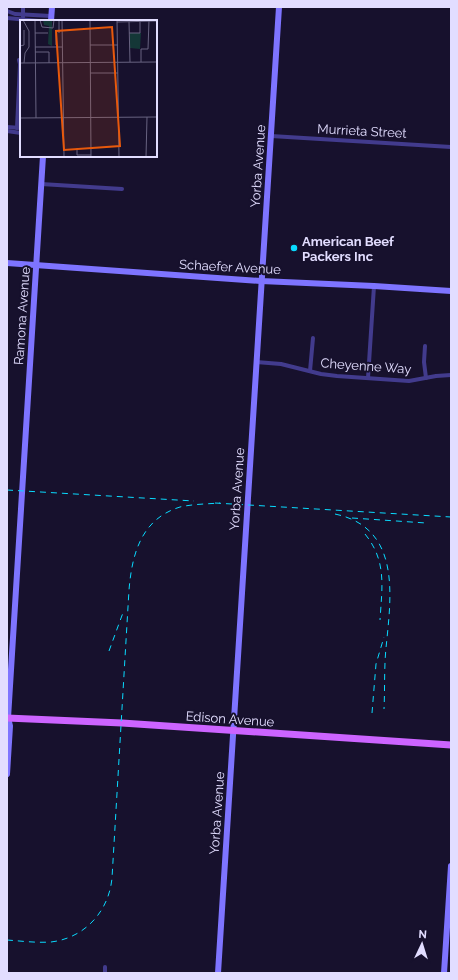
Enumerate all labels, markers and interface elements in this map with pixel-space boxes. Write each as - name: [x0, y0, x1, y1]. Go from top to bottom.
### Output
- inset map: [20, 20, 157, 157]
- street label: Murrieta Street: [317, 121, 408, 141]
- street label: Yorba Avenue: [248, 124, 268, 208]
- place label: American Beef Packers Inc: [302, 234, 395, 264]
- marker: American Beef Packers Inc: [289, 243, 299, 253]
- street label: Schaefer Avenue: [179, 257, 282, 277]
- street label: Ramona Avenue: [11, 266, 33, 366]
- street label: Cheyenne Way: [320, 355, 412, 377]
- street label: Yorba Avenue: [227, 447, 247, 531]
- street label: Edison Avenue: [185, 708, 275, 730]
- street label: Yorba Avenue: [207, 771, 227, 855]
- north arrow: [402, 924, 442, 964]
- text: N: [418, 928, 427, 941]

